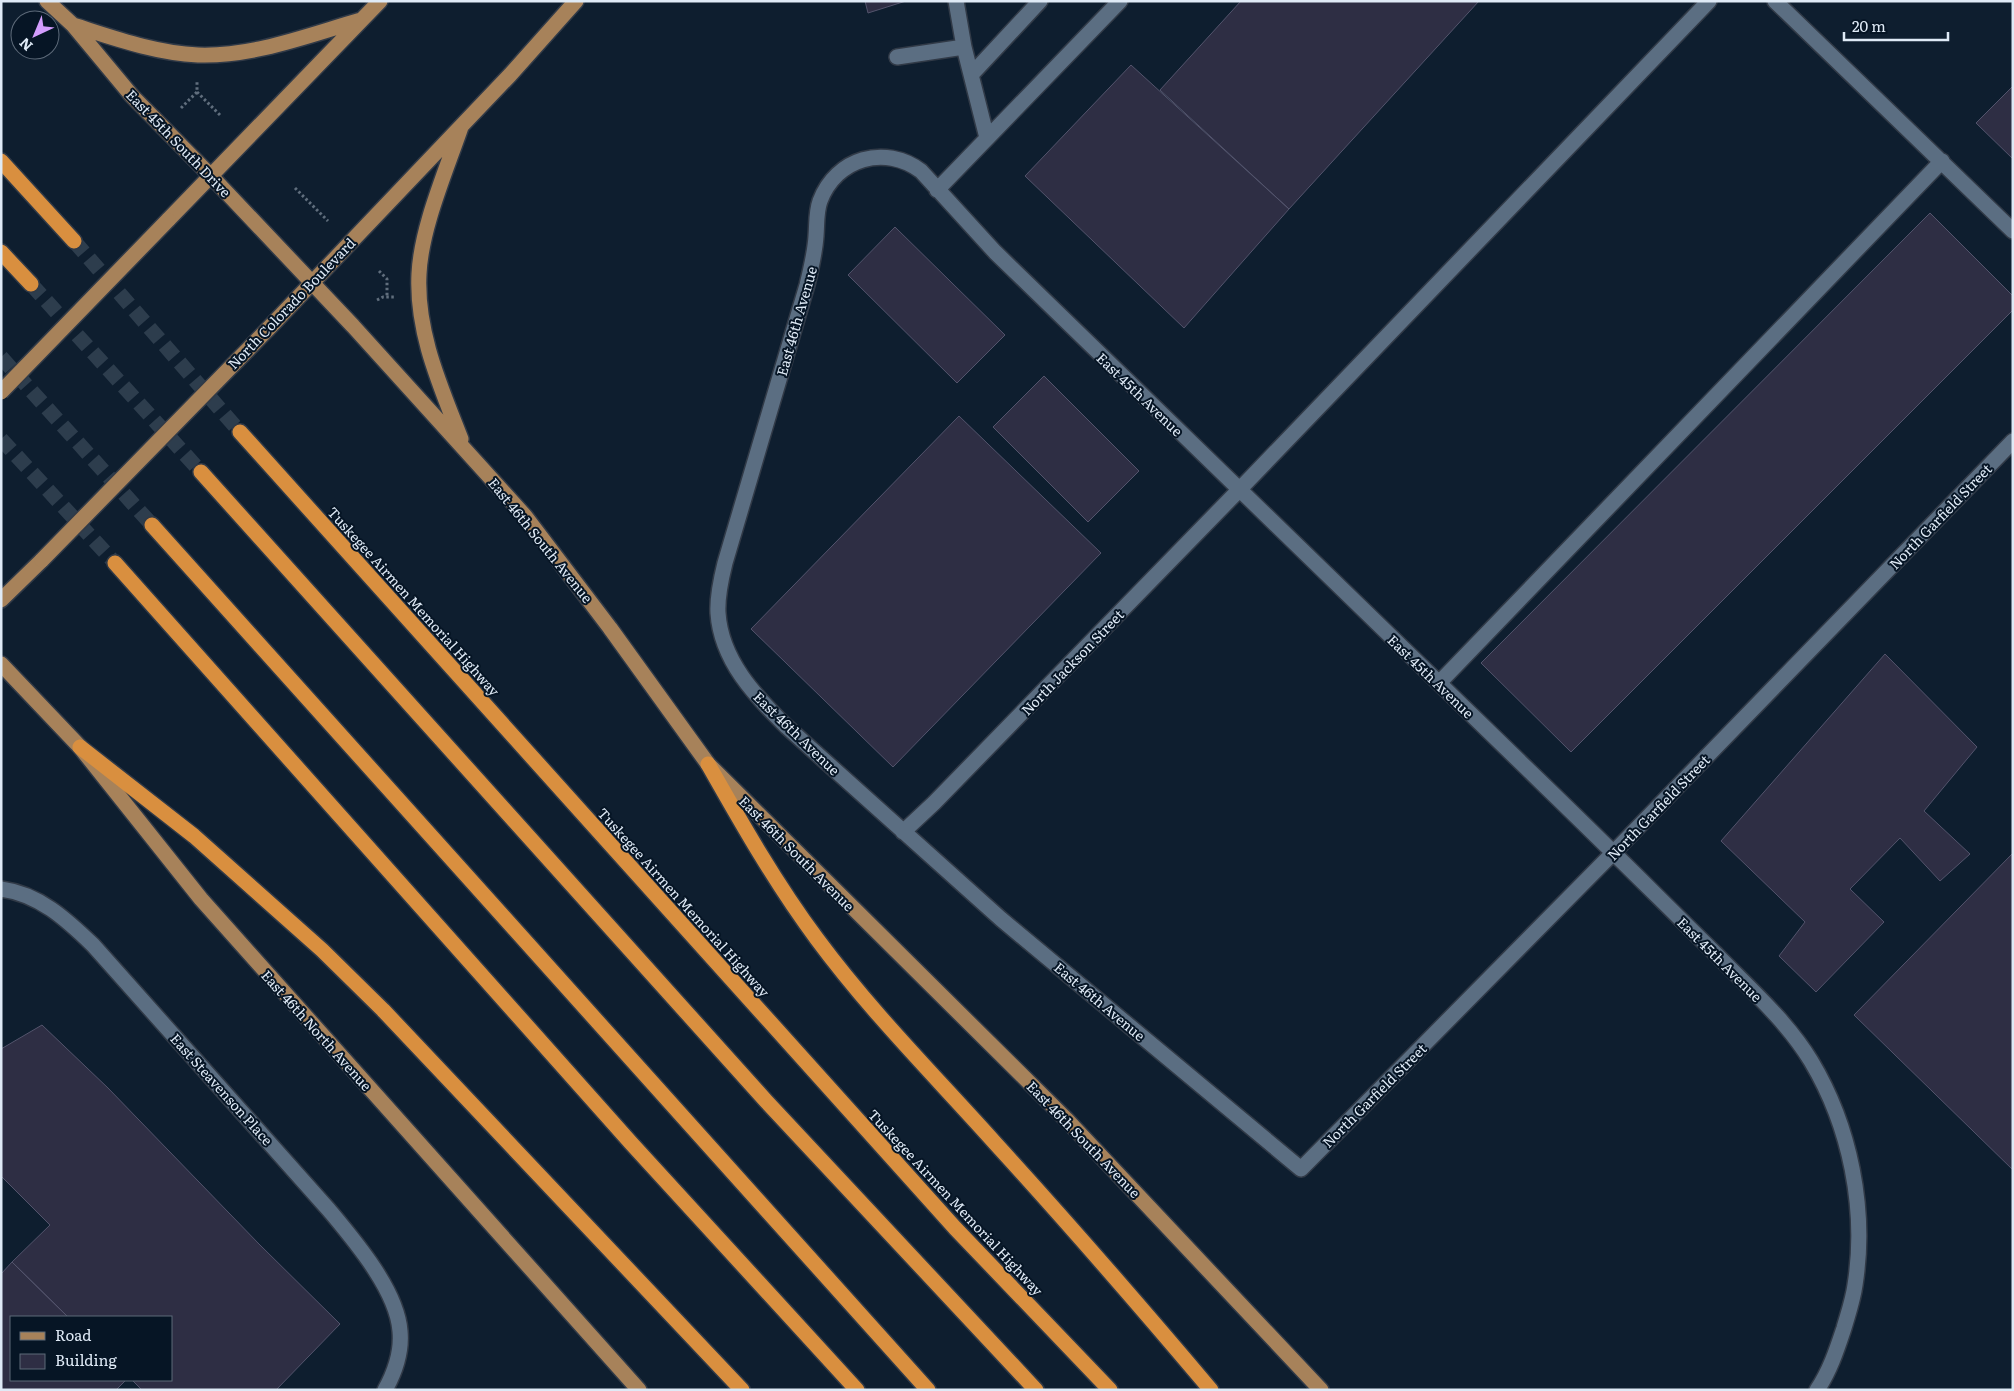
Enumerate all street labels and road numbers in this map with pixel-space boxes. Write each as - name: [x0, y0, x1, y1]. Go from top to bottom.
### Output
- street label: East 45th South Drive: [122, 85, 236, 201]
- street label: North Colorado Boulevard: [223, 233, 360, 373]
- street label: East 46th Avenue: [771, 264, 821, 378]
- street label: East 45th Avenue: [1093, 348, 1187, 440]
- street label: North Garfield Street: [1884, 458, 1996, 573]
- street label: East 46th South Avenue: [484, 473, 598, 607]
- street label: Tuskegee Airmen Memorial Highway: [323, 502, 505, 701]
- street label: North Jackson Street: [1016, 604, 1128, 719]
- street label: East 45th Avenue: [1384, 630, 1478, 722]
- street label: East 46th Avenue: [749, 687, 845, 779]
- street label: North Garfield Street: [1602, 749, 1714, 864]
- street label: East 46th South Avenue: [735, 791, 859, 915]
- street label: Tuskegee Airmen Memorial Highway: [593, 803, 775, 1002]
- street label: East 45th Avenue: [1673, 912, 1767, 1006]
- street label: East 46th Avenue: [1050, 957, 1150, 1045]
- street label: East 46th North Avenue: [257, 965, 377, 1095]
- street label: East Steavenson Place: [166, 1029, 278, 1149]
- street label: North Garfield Street: [1317, 1038, 1431, 1152]
- street label: East 46th South Avenue: [1023, 1076, 1145, 1202]
- street label: Tuskegee Airmen Memorial Highway: [864, 1104, 1049, 1300]

